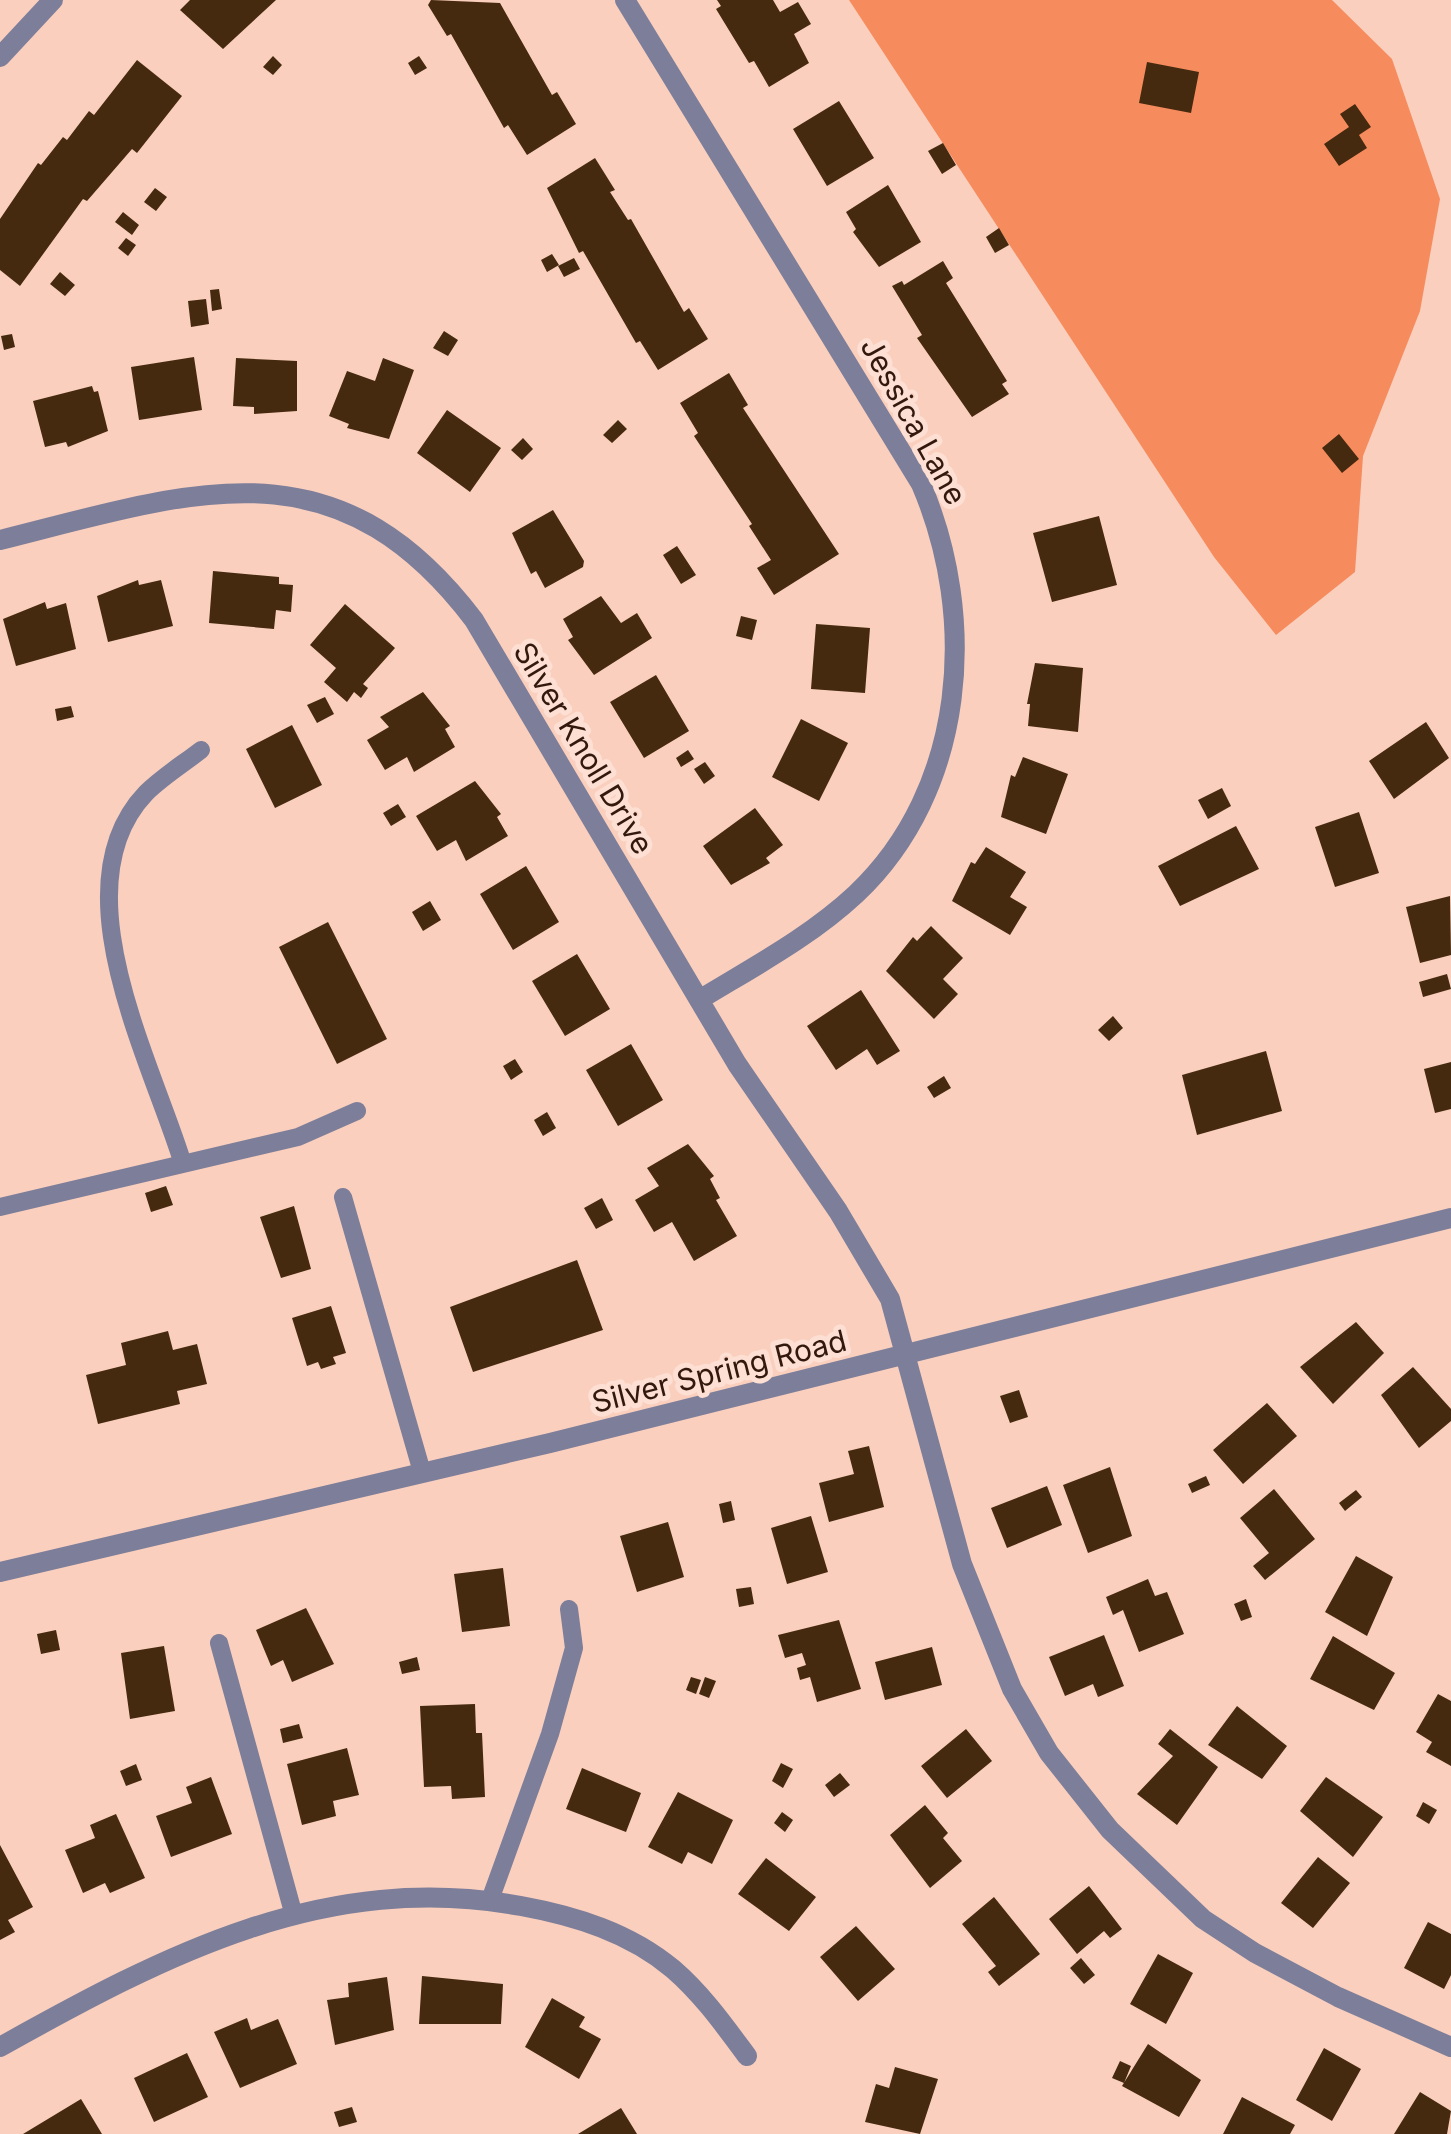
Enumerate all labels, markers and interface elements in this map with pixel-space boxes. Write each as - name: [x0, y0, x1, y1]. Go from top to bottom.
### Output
- street label: Jessica Lane: [853, 331, 975, 511]
- street label: Silver Knoll Drive: [507, 636, 661, 860]
- street label: Silver Spring Road: [588, 1322, 850, 1420]

